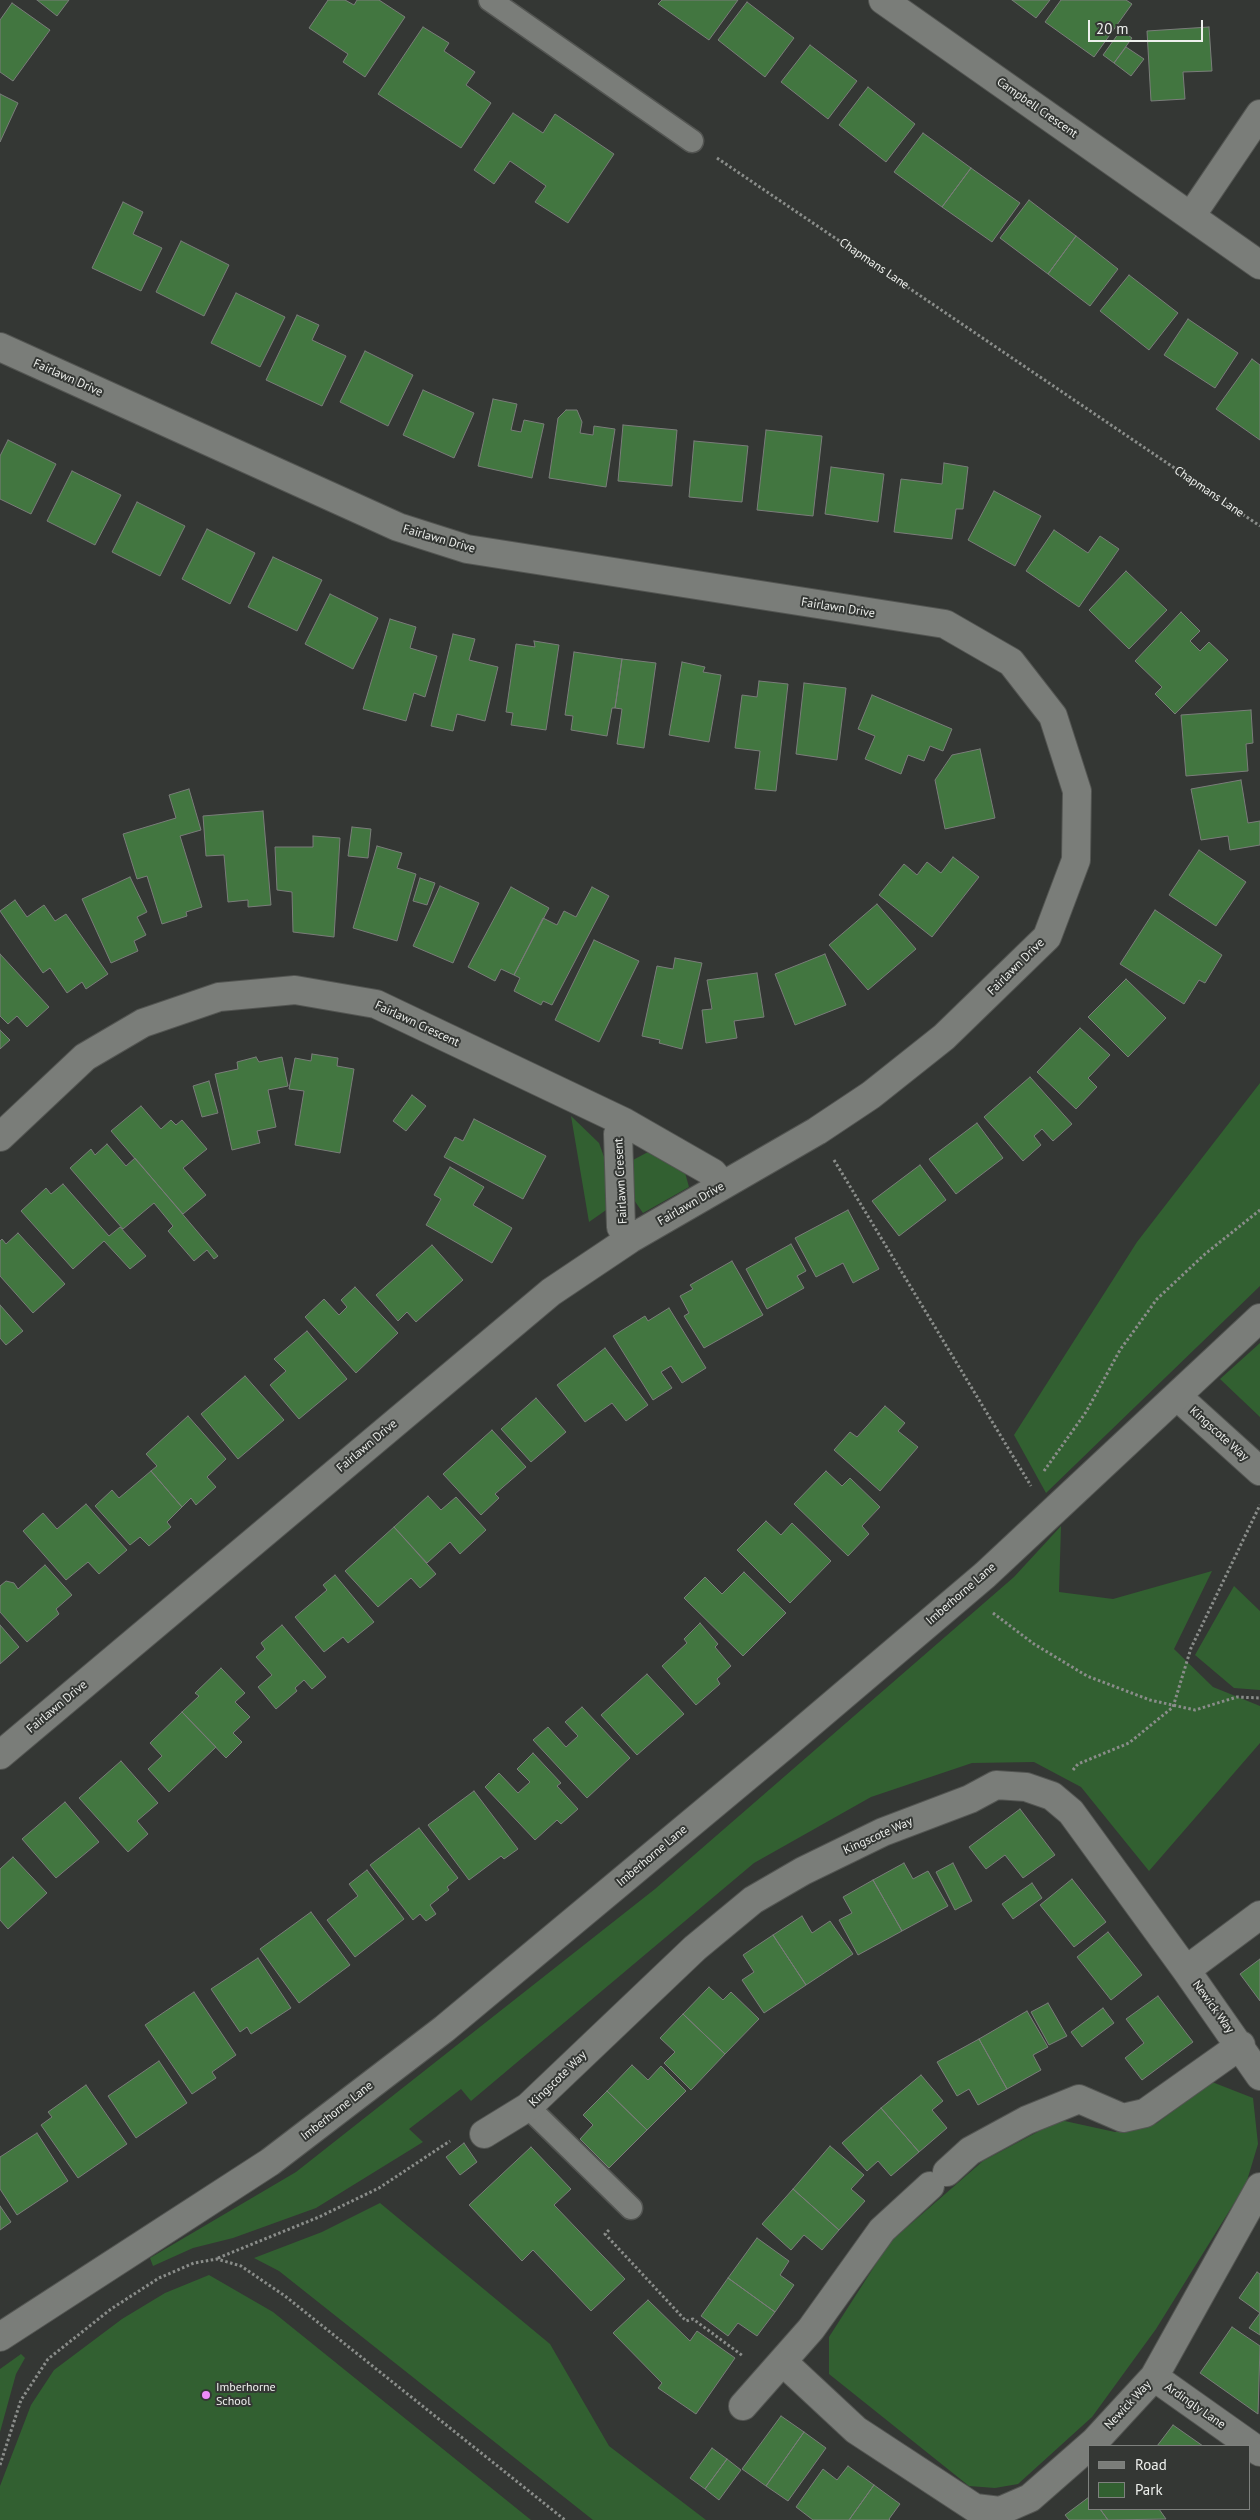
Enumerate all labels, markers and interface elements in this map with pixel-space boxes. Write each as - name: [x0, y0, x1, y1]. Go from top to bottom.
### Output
- scale bar: [1090, 10, 1205, 42]
- text: 20 m: [1096, 19, 1129, 38]
- street label: Campbell Crescent: [994, 75, 1080, 141]
- street label: Chapmans Lane: [836, 235, 912, 293]
- street label: Fairlawn Drive: [31, 356, 105, 400]
- street label: Chapmans Lane: [1171, 463, 1247, 521]
- street label: Fairlawn Drive: [401, 522, 477, 556]
- street label: Fairlawn Drive: [800, 595, 876, 621]
- street label: Fairlawn Drive: [985, 936, 1047, 998]
- street label: Fairlawn Crescent: [373, 998, 461, 1050]
- street label: Fairlawn Cresent: [612, 1138, 630, 1224]
- street label: Fairlawn Drive: [655, 1179, 727, 1229]
- street label: Kingscote Way: [1187, 1404, 1251, 1464]
- street label: Fairlawn Drive: [334, 1417, 400, 1475]
- street label: Imberhorne Lane: [923, 1560, 999, 1628]
- street label: Fairlawn Drive: [24, 1678, 90, 1736]
- street label: Kingscote Way: [841, 1814, 915, 1858]
- street label: Imberhorne Lane: [614, 1822, 690, 1890]
- street label: Newick Way: [1189, 1978, 1237, 2036]
- street label: Kingscote Way: [526, 2048, 590, 2110]
- street label: Imberhorne Lane: [298, 2078, 376, 2144]
- street label: Newick Way: [1102, 2378, 1154, 2432]
- street label: Ardingly Lane: [1162, 2380, 1228, 2432]
- place label: Imberhorne School: [216, 2381, 276, 2409]
- marker: Imberhorne School: [200, 2389, 212, 2401]
- legend: [1088, 2445, 1250, 2510]
- text: Road: [1135, 2455, 1167, 2474]
- text: Park: [1135, 2480, 1163, 2499]

